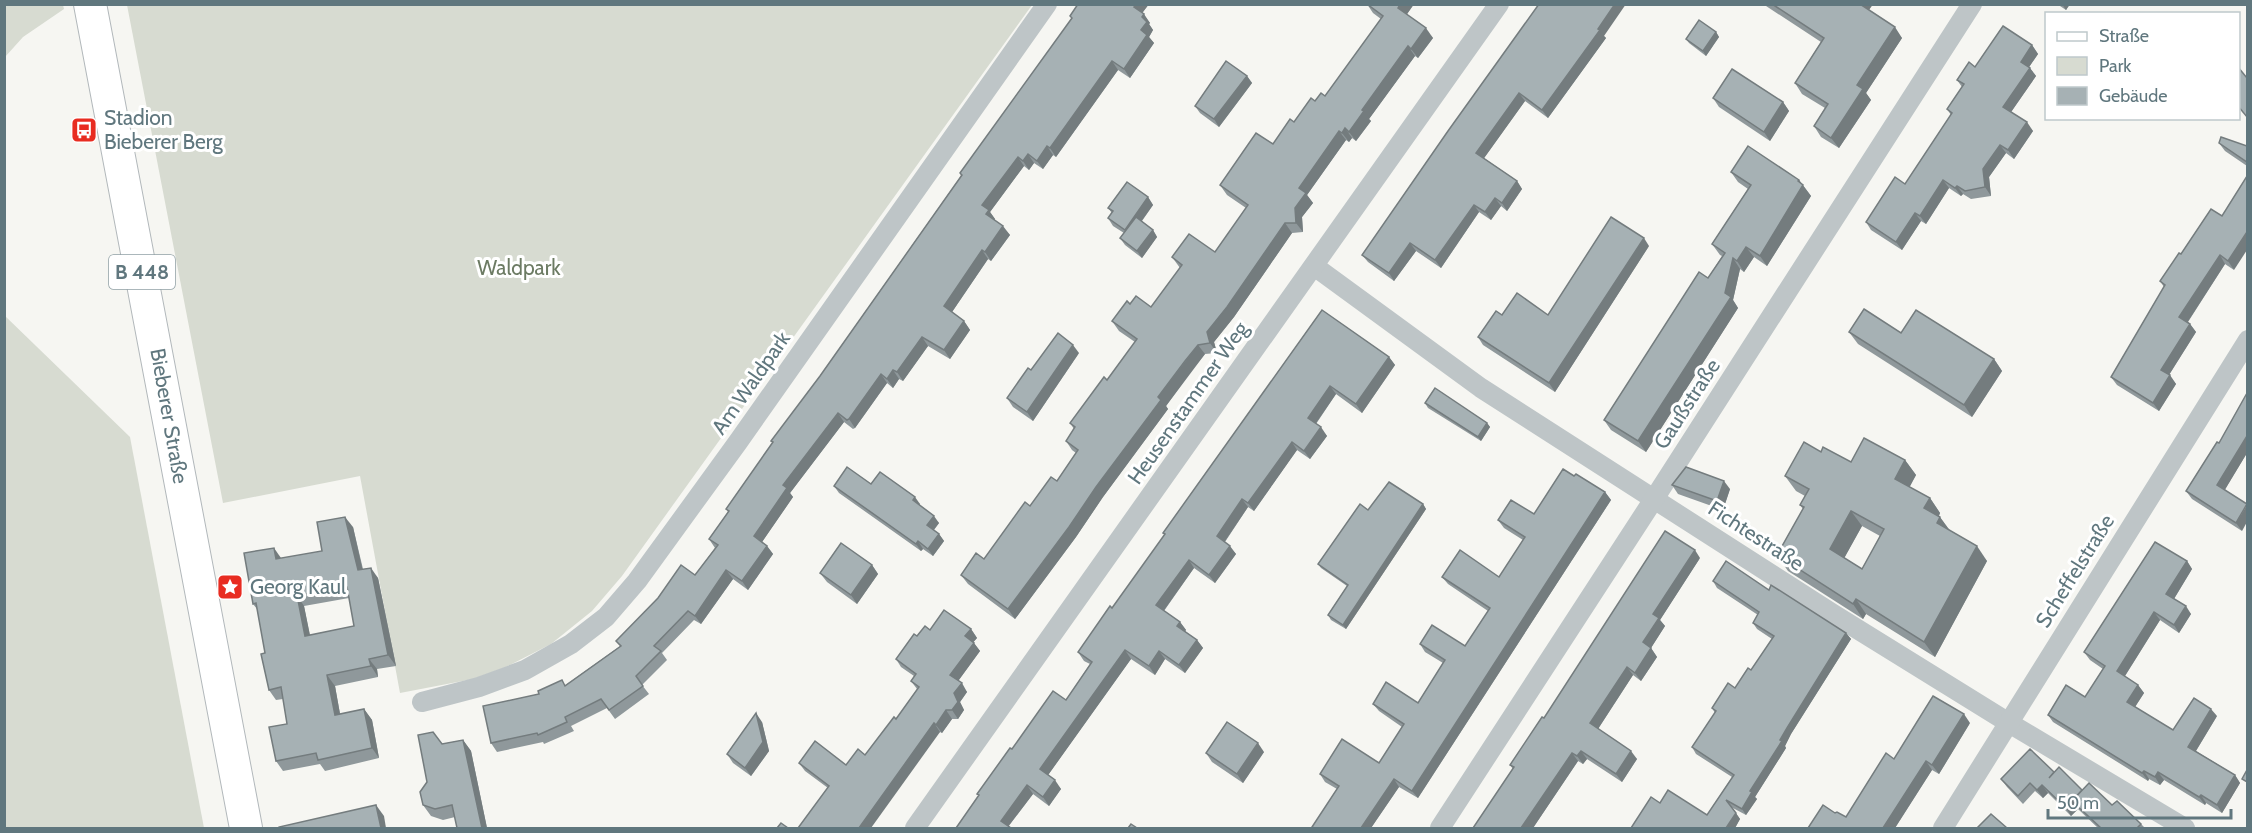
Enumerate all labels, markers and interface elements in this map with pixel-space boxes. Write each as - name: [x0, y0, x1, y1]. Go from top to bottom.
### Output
- legend: [2045, 12, 2240, 120]
- text: Straße: [2099, 25, 2149, 47]
- text: Park: [2099, 55, 2132, 77]
- text: Gebäude: [2099, 85, 2168, 107]
- place label: Stadion Bieberer Berg: [104, 105, 223, 154]
- bus stop icon: Stadion Bieberer Berg: [69, 115, 99, 145]
- road number: B 448: [109, 255, 175, 289]
- park label: Waldpark: [477, 255, 561, 280]
- street label: Heusenstammer Weg: [1122, 316, 1253, 489]
- street label: Am Waldpark: [706, 326, 795, 439]
- street label: Bieberer Straße: [145, 346, 194, 486]
- street label: Gaußstraße: [1648, 354, 1725, 453]
- street label: Fichtestraße: [1704, 495, 1809, 576]
- street label: Scheffelstraße: [2030, 509, 2119, 632]
- place icon: Georg Kaul: [215, 572, 245, 602]
- place label: Georg Kaul: [250, 574, 346, 599]
- scale bar: [2048, 782, 2231, 820]
- text: 50 m: [2057, 792, 2099, 814]

